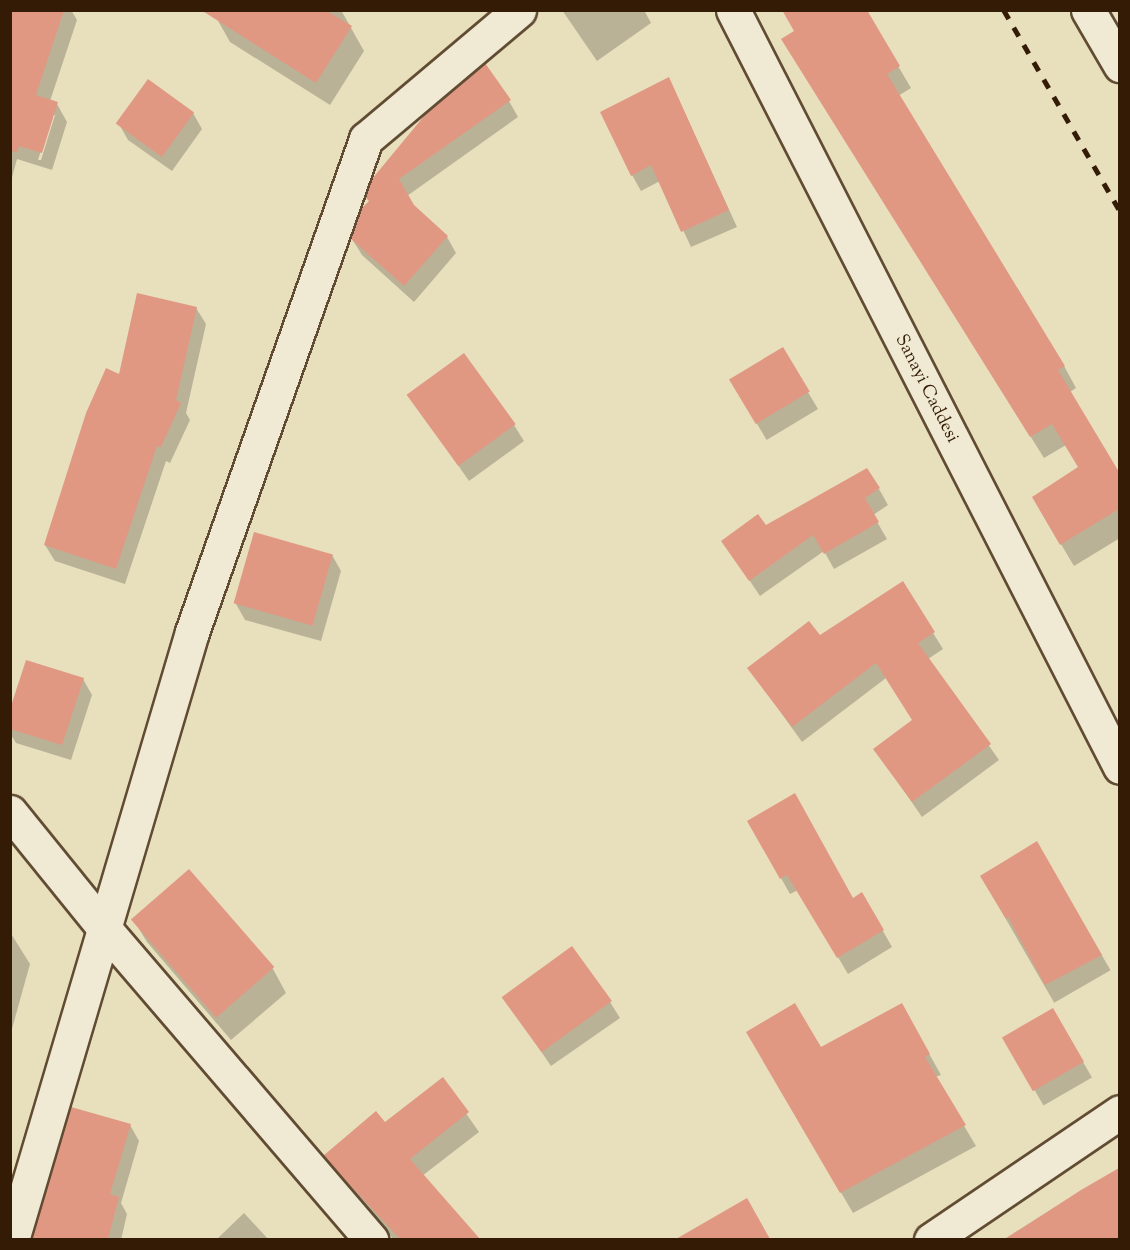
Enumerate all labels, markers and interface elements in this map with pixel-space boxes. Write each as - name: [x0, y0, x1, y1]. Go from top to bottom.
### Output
- street label: Sanayi Caddesi: [889, 331, 963, 447]

